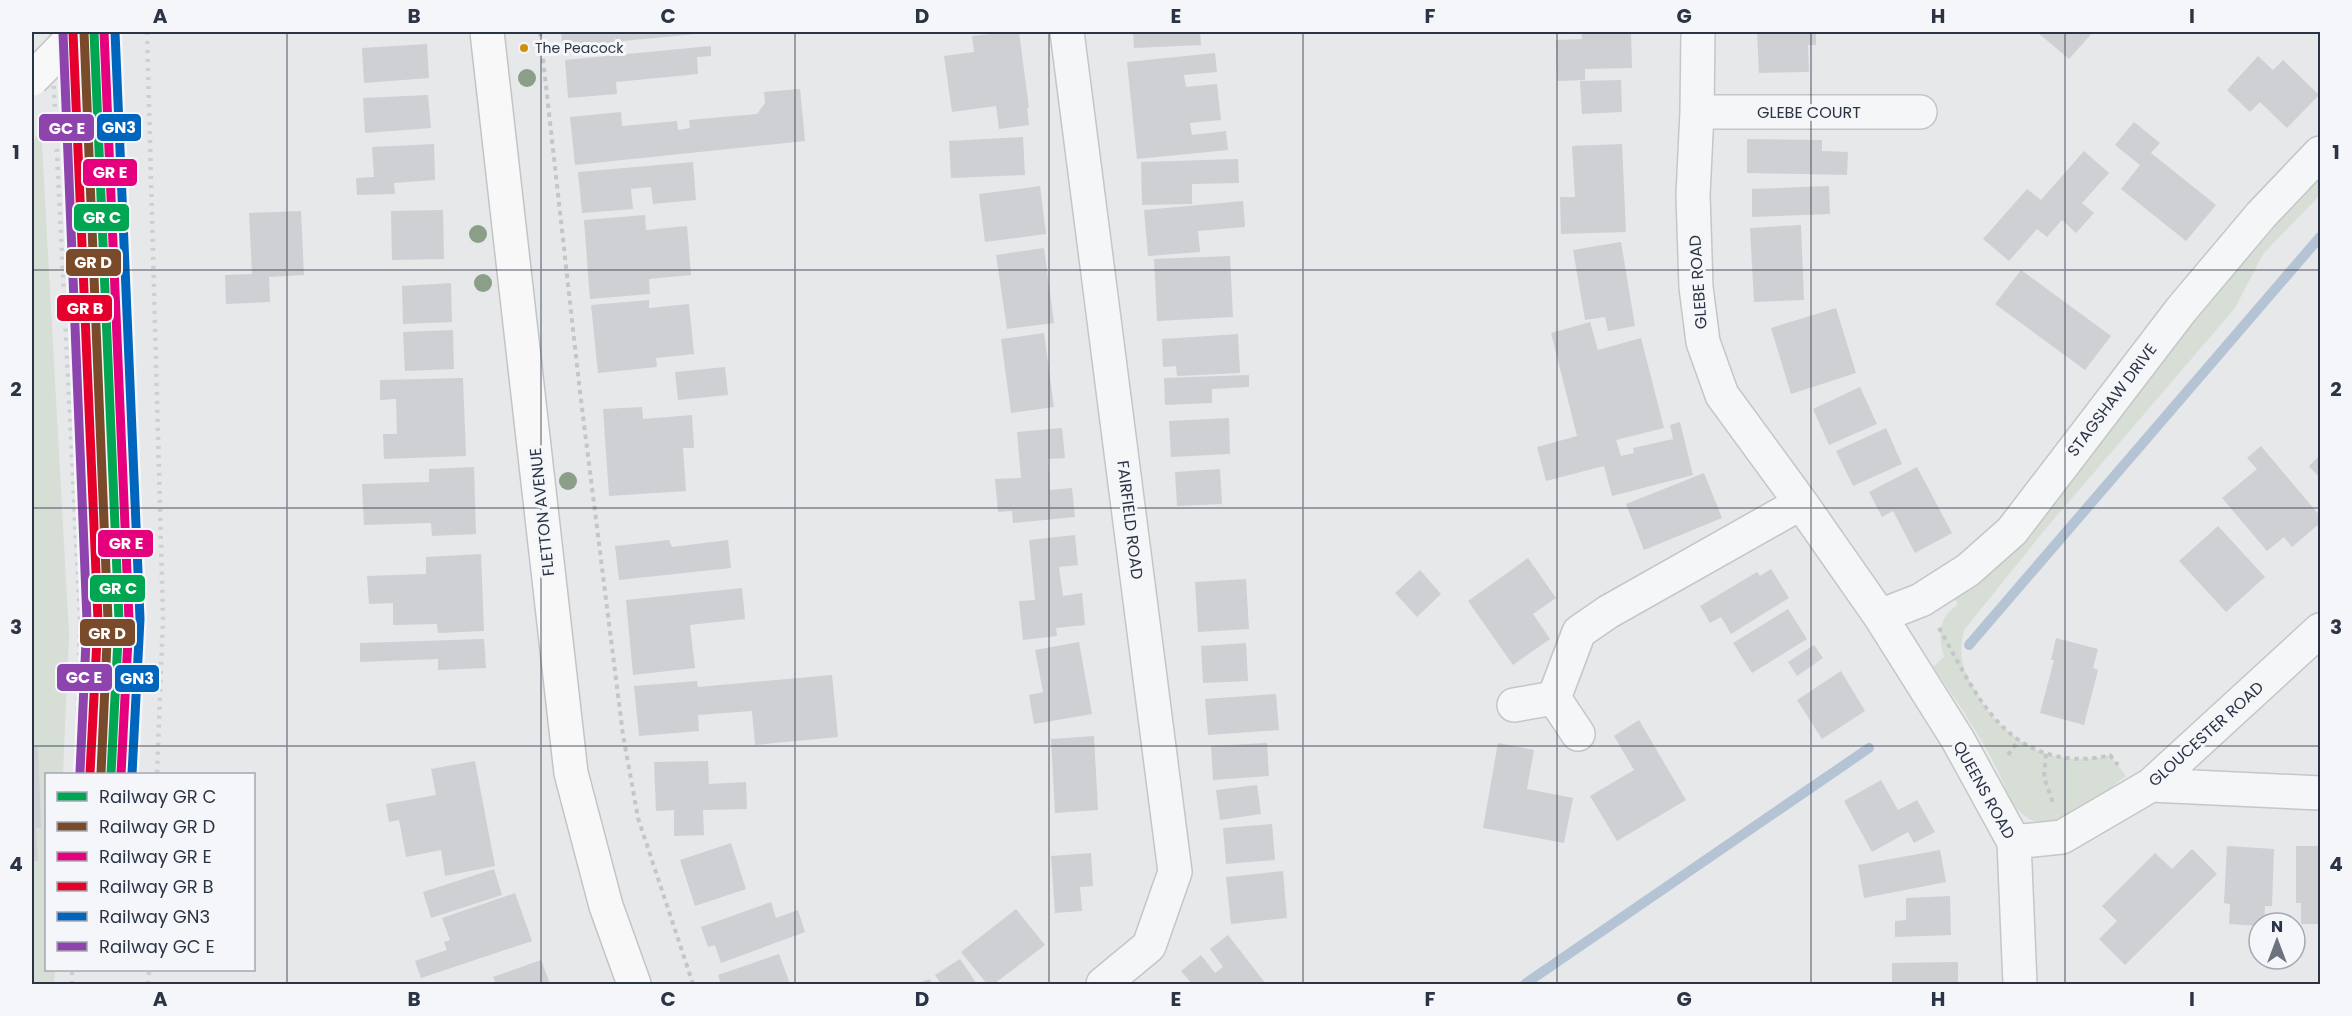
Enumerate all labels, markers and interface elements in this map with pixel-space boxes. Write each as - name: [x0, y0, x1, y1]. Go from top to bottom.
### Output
- text: A: [153, 2, 168, 30]
- text: B: [407, 2, 421, 30]
- text: C: [660, 2, 676, 30]
- text: D: [915, 2, 929, 30]
- text: E: [1171, 2, 1181, 30]
- text: F: [1425, 2, 1436, 30]
- text: G: [1676, 2, 1692, 30]
- text: H: [1931, 2, 1945, 30]
- text: I: [2189, 2, 2195, 30]
- place label: The Peacock: [535, 38, 624, 58]
- marker: The Peacock: [518, 42, 530, 54]
- street label: GLEBE COURT: [1757, 101, 1861, 124]
- line badge: GC E: [38, 113, 95, 142]
- line badge: GN3: [96, 113, 142, 142]
- text: GN3: [102, 116, 136, 139]
- text: GC E: [49, 117, 85, 140]
- text: 1: [12, 138, 20, 166]
- text: 1: [2332, 138, 2340, 166]
- line badge: GR E: [82, 158, 138, 187]
- text: GR E: [93, 161, 127, 184]
- line badge: GR C: [73, 203, 130, 232]
- text: GR C: [83, 206, 121, 229]
- street label: GLEBE ROAD: [1683, 234, 1713, 330]
- line badge: GR D: [65, 248, 122, 277]
- text: GR D: [74, 251, 112, 274]
- line badge: GR B: [56, 294, 113, 322]
- text: GR B: [67, 297, 103, 320]
- street label: STAGSHAW DRIVE: [2062, 339, 2162, 461]
- text: 2: [10, 375, 22, 403]
- text: 2: [2330, 375, 2342, 403]
- street label: FLETTON AVENUE: [524, 447, 560, 577]
- street label: FAIRFIELD ROAD: [1111, 459, 1149, 581]
- line badge: GR E: [97, 529, 154, 558]
- text: GR E: [109, 532, 143, 555]
- line badge: GR C: [89, 574, 146, 603]
- text: GR C: [99, 577, 137, 600]
- text: 3: [10, 613, 22, 641]
- text: 3: [2330, 613, 2342, 641]
- line badge: GR D: [79, 618, 136, 647]
- text: GR D: [88, 622, 126, 645]
- line badge: GC E: [56, 663, 113, 692]
- line badge: GN3: [114, 664, 160, 693]
- text: GC E: [66, 666, 102, 689]
- text: GN3: [120, 667, 154, 690]
- street label: GLOUCESTER ROAD: [2143, 676, 2269, 792]
- street label: QUEENS ROAD: [1947, 737, 2021, 843]
- legend: [45, 773, 255, 971]
- text: Railway GR C: [99, 784, 217, 809]
- text: Railway GR D: [99, 814, 215, 839]
- text: Railway GR E: [99, 844, 212, 869]
- text: 4: [9, 850, 23, 878]
- text: 4: [2329, 850, 2343, 878]
- text: Railway GR B: [99, 874, 214, 899]
- text: Railway GN3: [99, 904, 210, 929]
- north arrow: [2247, 911, 2307, 971]
- text: N: [2271, 915, 2283, 938]
- text: Railway GC E: [99, 934, 215, 959]
- text: A: [153, 985, 168, 1013]
- text: B: [407, 985, 421, 1013]
- text: C: [660, 985, 676, 1013]
- text: D: [915, 985, 929, 1013]
- text: E: [1171, 985, 1181, 1013]
- text: F: [1425, 985, 1436, 1013]
- text: G: [1676, 985, 1692, 1013]
- text: H: [1931, 985, 1945, 1013]
- text: I: [2189, 985, 2195, 1013]

